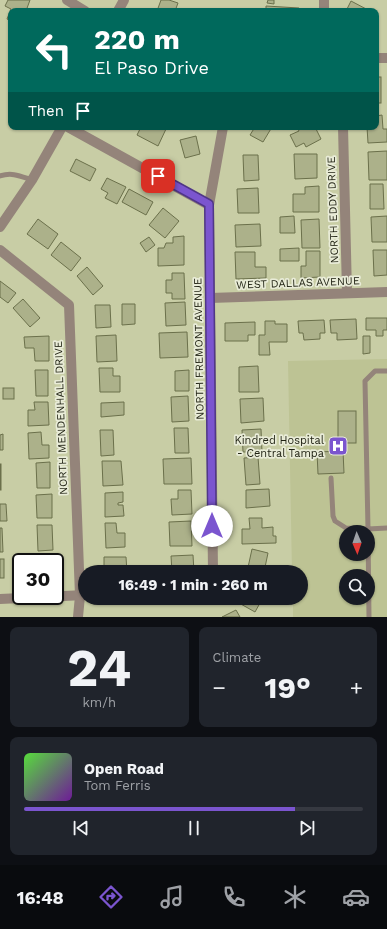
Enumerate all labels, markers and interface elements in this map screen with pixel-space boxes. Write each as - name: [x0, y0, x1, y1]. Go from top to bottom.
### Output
- text: 220 m: [94, 23, 180, 56]
- icon: left: [28, 24, 80, 76]
- text: El Paso Drive: [94, 57, 209, 78]
- icon: arrive: [72, 100, 94, 122]
- text: Then: [28, 102, 64, 120]
- street label: NORTH EDDY DRIVE: [325, 156, 341, 264]
- pin: [141, 159, 175, 193]
- icon: arrive: [147, 165, 169, 187]
- street label: WEST DALLAS AVENUE: [236, 274, 360, 292]
- street label: NORTH FREMONT AVENUE: [191, 278, 207, 420]
- street label: NORTH MENDENHALL DRIVE: [52, 341, 70, 495]
- place label: Kindred Hospital - Central Tampa: [234, 434, 325, 460]
- hospital icon: Kindred Hospital - Central Tampa: [327, 435, 349, 457]
- position arrow: [191, 505, 233, 547]
- north arrow: [339, 525, 375, 561]
- map controls: [339, 525, 375, 605]
- speed limit sign: 30: [12, 553, 64, 605]
- button: search: [339, 569, 375, 605]
- text: 16:49 · 1 min · 260 m: [118, 576, 268, 594]
- text: 24: [67, 638, 131, 699]
- text: Climate: [213, 650, 261, 665]
- text: 19°: [265, 670, 311, 705]
- text: −: [213, 675, 226, 700]
- text: +: [350, 675, 363, 700]
- text: km/h: [83, 695, 116, 710]
- text: Open Road: [84, 760, 164, 778]
- text: Tom Ferris: [84, 778, 151, 793]
- icon: previous: [70, 817, 92, 839]
- icon: pause: [183, 817, 205, 839]
- icon: next: [296, 817, 318, 839]
- icon: directions: [97, 883, 125, 911]
- icon: music: [158, 883, 186, 911]
- icon: phone: [220, 883, 248, 911]
- icon: climate: [281, 883, 309, 911]
- icon: car: [342, 883, 370, 911]
- text: 16:48: [17, 887, 64, 908]

